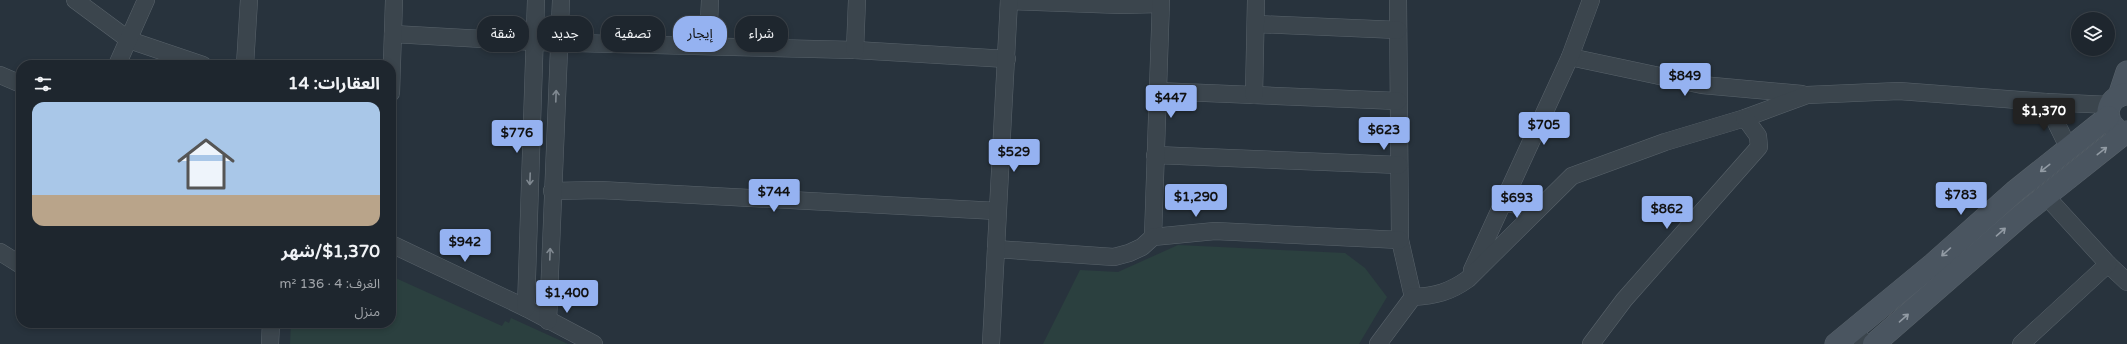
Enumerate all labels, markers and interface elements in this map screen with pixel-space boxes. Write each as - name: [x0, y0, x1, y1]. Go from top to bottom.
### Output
- map controls: [2071, 12, 2115, 56]
- button: layers: [2071, 12, 2115, 56]
- chip: شقة: [477, 16, 529, 52]
- chip: جديد: [537, 16, 593, 52]
- chip: تصفية: [601, 16, 665, 52]
- chip: إيجار: [673, 16, 727, 52]
- chip: شراء: [735, 16, 788, 52]
- pin: $849: [1661, 63, 1709, 97]
- text: $849: [1669, 68, 1701, 84]
- icon: filters: [32, 73, 54, 95]
- text: العقارات: 14: [288, 73, 380, 94]
- pin: $447: [1147, 85, 1195, 119]
- one-way arrow: [553, 90, 560, 103]
- text: $447: [1155, 90, 1187, 106]
- pin: $1,370: [2011, 98, 2077, 132]
- text: $1,370: [2022, 103, 2066, 119]
- pin: $705: [1520, 112, 1568, 146]
- pin: $623: [1360, 117, 1408, 151]
- text: $705: [1528, 117, 1560, 133]
- pin: $776: [493, 120, 541, 154]
- text: $623: [1368, 122, 1400, 138]
- text: $776: [501, 125, 533, 141]
- icon: home: [170, 128, 242, 200]
- pin: $529: [990, 139, 1038, 173]
- text: $529: [998, 144, 1030, 160]
- one-way arrow: [2097, 146, 2108, 155]
- one-way arrow: [2039, 163, 2050, 172]
- one-way arrow: [526, 172, 534, 185]
- pin: $744: [750, 179, 798, 213]
- pin: $783: [1937, 182, 1985, 216]
- text: $744: [758, 184, 790, 200]
- pin: $1,290: [1163, 184, 1229, 218]
- pin: $693: [1493, 185, 1541, 219]
- text: $783: [1945, 187, 1977, 203]
- text: $1,290: [1174, 189, 1218, 205]
- text: $693: [1501, 190, 1533, 206]
- pin: $862: [1643, 196, 1691, 230]
- text: $862: [1651, 201, 1683, 217]
- one-way arrow: [1996, 228, 2007, 237]
- pin: $942: [441, 229, 489, 263]
- text: $942: [449, 234, 481, 250]
- text: $1,370/شهر: [281, 241, 380, 262]
- one-way arrow: [547, 248, 554, 261]
- one-way arrow: [1941, 248, 1952, 257]
- text: الغرف: 4 · 136 m²: [280, 276, 380, 292]
- pin: $1,400: [534, 280, 600, 314]
- text: $1,400: [545, 285, 589, 301]
- text: منزل: [355, 304, 380, 320]
- one-way arrow: [1898, 314, 1909, 323]

